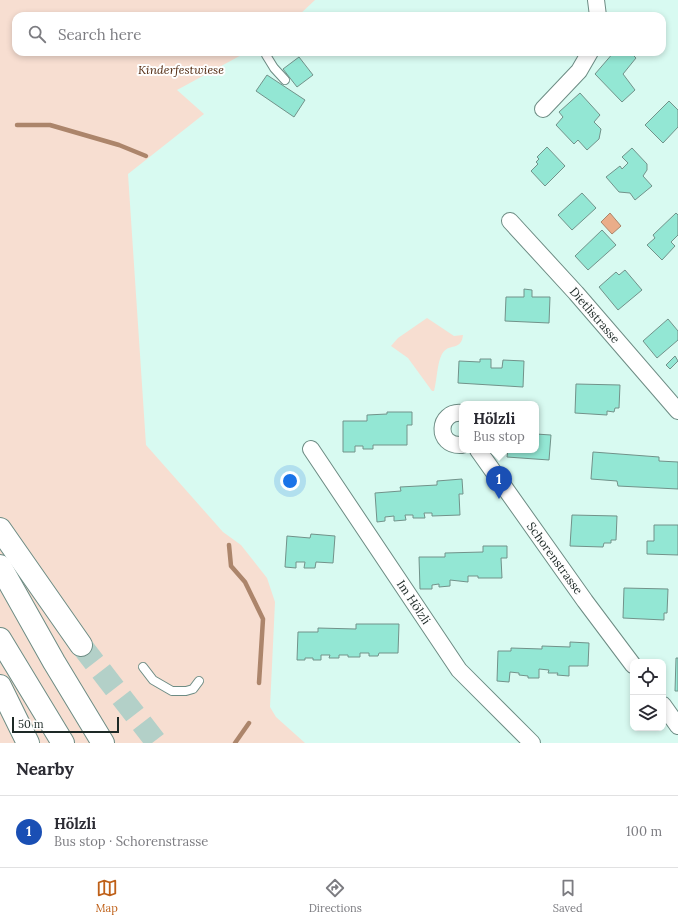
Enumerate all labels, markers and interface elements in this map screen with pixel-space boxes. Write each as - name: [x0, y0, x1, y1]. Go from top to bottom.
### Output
- search box: [12, 12, 666, 56]
- icon: search: [26, 23, 48, 45]
- text: Search here: [58, 25, 141, 44]
- park label: Kinderfestwiese: [138, 62, 224, 77]
- street label: Dietlistrasse: [567, 284, 624, 346]
- popup: [459, 401, 539, 453]
- text: Hölzli: [473, 409, 515, 428]
- text: Bus stop: [473, 428, 525, 445]
- pin: 1: [486, 466, 512, 499]
- your location: [280, 471, 300, 491]
- street label: Schorenstrasse: [524, 519, 586, 597]
- street label: Im Hölzli: [394, 577, 434, 627]
- map controls: [630, 659, 666, 731]
- button: locate: [630, 659, 666, 695]
- button: layers: [630, 695, 666, 731]
- scale bar: [12, 715, 119, 734]
- text: 50 m: [18, 717, 44, 731]
- text: Nearby: [16, 758, 74, 780]
- text: Hölzli: [54, 814, 96, 833]
- text: 1: [26, 823, 32, 840]
- text: 100 m: [626, 823, 662, 840]
- text: Bus stop · Schorenstrasse: [54, 833, 208, 850]
- tab: Map: [95, 877, 118, 915]
- tab: Directions: [309, 877, 362, 915]
- tab: Saved: [553, 877, 583, 915]

